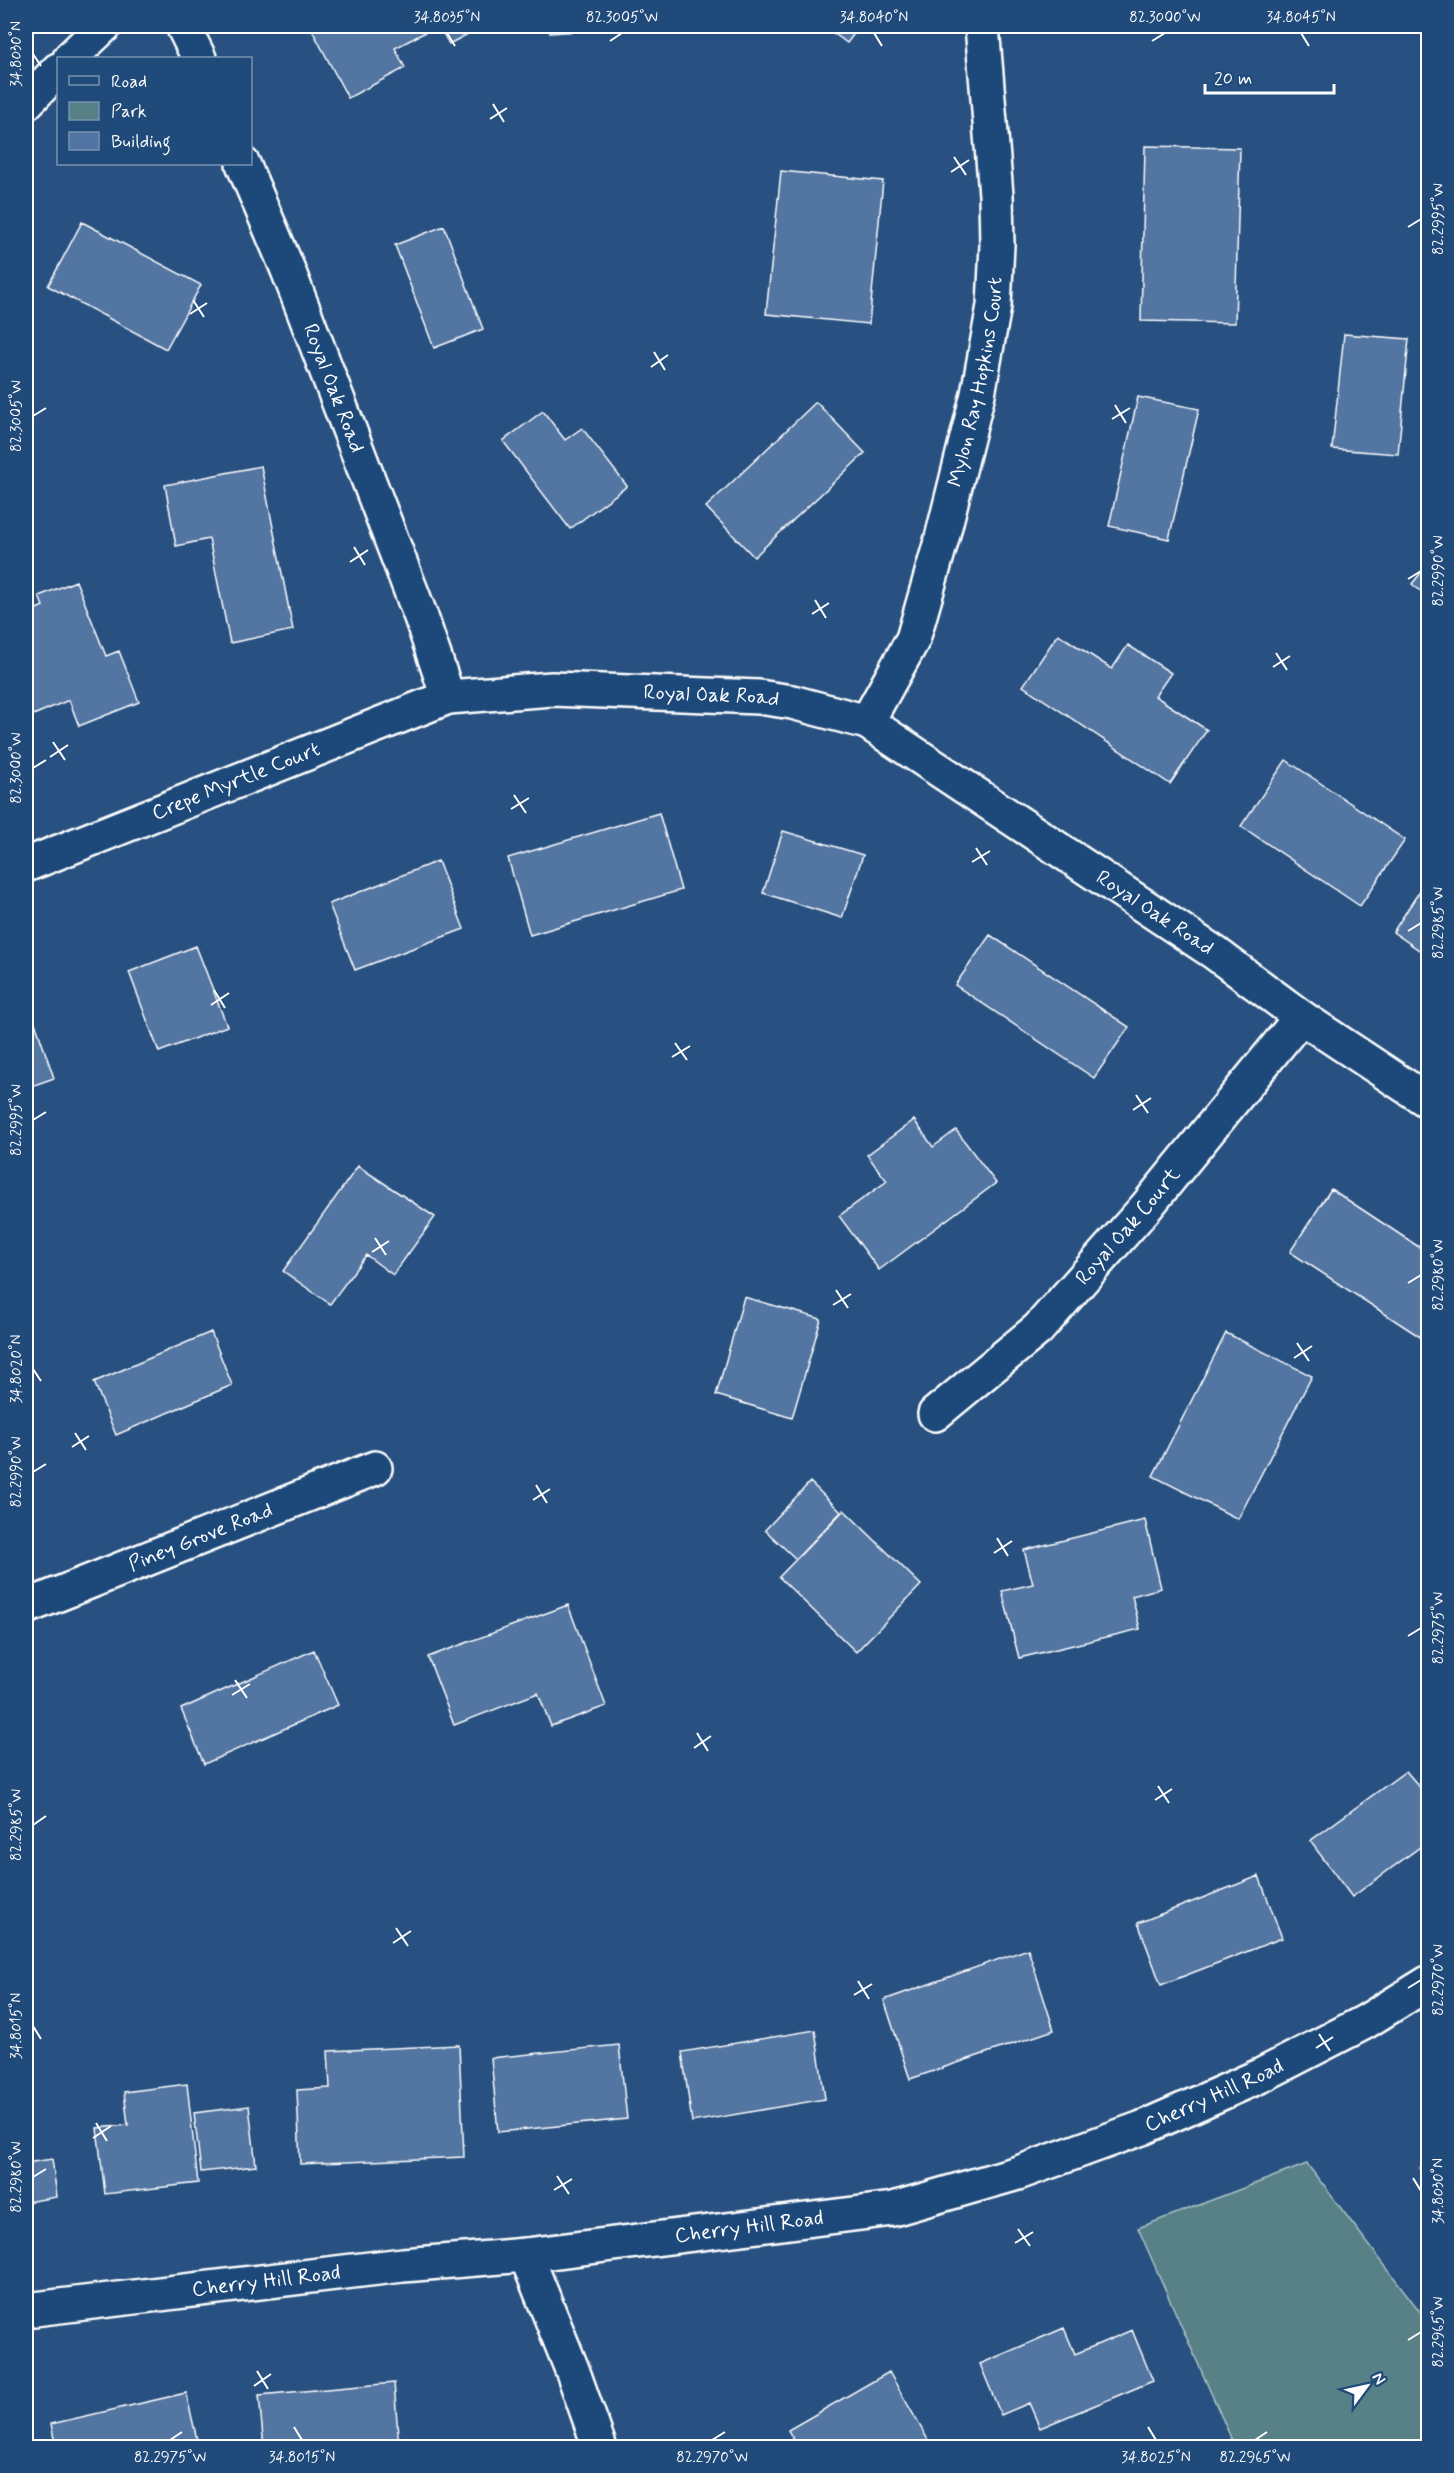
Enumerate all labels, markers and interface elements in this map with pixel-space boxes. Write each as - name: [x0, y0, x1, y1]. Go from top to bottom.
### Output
- text: 34.8035°N: [414, 8, 480, 28]
- text: 82.3005°W: [586, 8, 658, 28]
- text: 34.8040°N: [840, 8, 908, 28]
- text: 82.3000°W: [1129, 8, 1201, 28]
- text: 34.8045°N: [1266, 8, 1336, 28]
- text: 34.8030°N: [7, 21, 27, 87]
- legend: [57, 57, 252, 165]
- scale bar: [1205, 57, 1334, 95]
- text: 20 m: [1214, 67, 1252, 91]
- text: Road: [111, 70, 147, 94]
- text: Park: [111, 100, 147, 124]
- text: Building: [111, 130, 171, 156]
- text: 82.2995°W: [1429, 183, 1449, 255]
- street label: Mylon Ray Hopkins Court: [941, 276, 1009, 490]
- street label: Royal Oak Road: [296, 320, 371, 457]
- text: 82.3005°W: [7, 380, 27, 452]
- text: 82.2990°W: [1429, 535, 1449, 607]
- street label: Royal Oak Road: [643, 679, 781, 714]
- text: 82.3000°W: [7, 732, 27, 804]
- street label: Crepe Myrtle Court: [148, 735, 324, 827]
- street label: Royal Oak Road: [1090, 864, 1219, 962]
- text: 82.2985°W: [1429, 887, 1449, 959]
- text: 82.2995°W: [7, 1084, 27, 1156]
- street label: Royal Oak Court: [1069, 1161, 1187, 1291]
- text: 82.2980°W: [1429, 1239, 1449, 1311]
- text: 34.8020°N: [7, 1335, 27, 1403]
- text: 82.2990°W: [7, 1436, 27, 1508]
- street label: Piney Grove Road: [124, 1496, 277, 1579]
- text: 82.2975°W: [1429, 1592, 1449, 1664]
- text: 82.2985°W: [7, 1789, 27, 1861]
- text: 82.2970°W: [1429, 1944, 1449, 2016]
- text: 34.8015°N: [7, 1993, 27, 2059]
- street label: Cherry Hill Road: [1140, 2052, 1288, 2139]
- text: 82.2980°W: [7, 2141, 27, 2213]
- text: 34.8030°N: [1429, 2158, 1449, 2224]
- street label: Cherry Hill Road: [673, 2204, 825, 2250]
- street label: Cherry Hill Road: [190, 2259, 342, 2304]
- text: 82.2965°W: [1429, 2297, 1449, 2367]
- north arrow: [1337, 2356, 1397, 2416]
- text: N: [1367, 2368, 1390, 2389]
- text: 82.2975°W: [134, 2448, 206, 2468]
- text: 34.8015°N: [269, 2448, 335, 2468]
- text: 82.2970°W: [676, 2448, 748, 2468]
- text: 34.8025°N: [1121, 2448, 1191, 2468]
- text: 82.2965°W: [1220, 2448, 1290, 2468]

